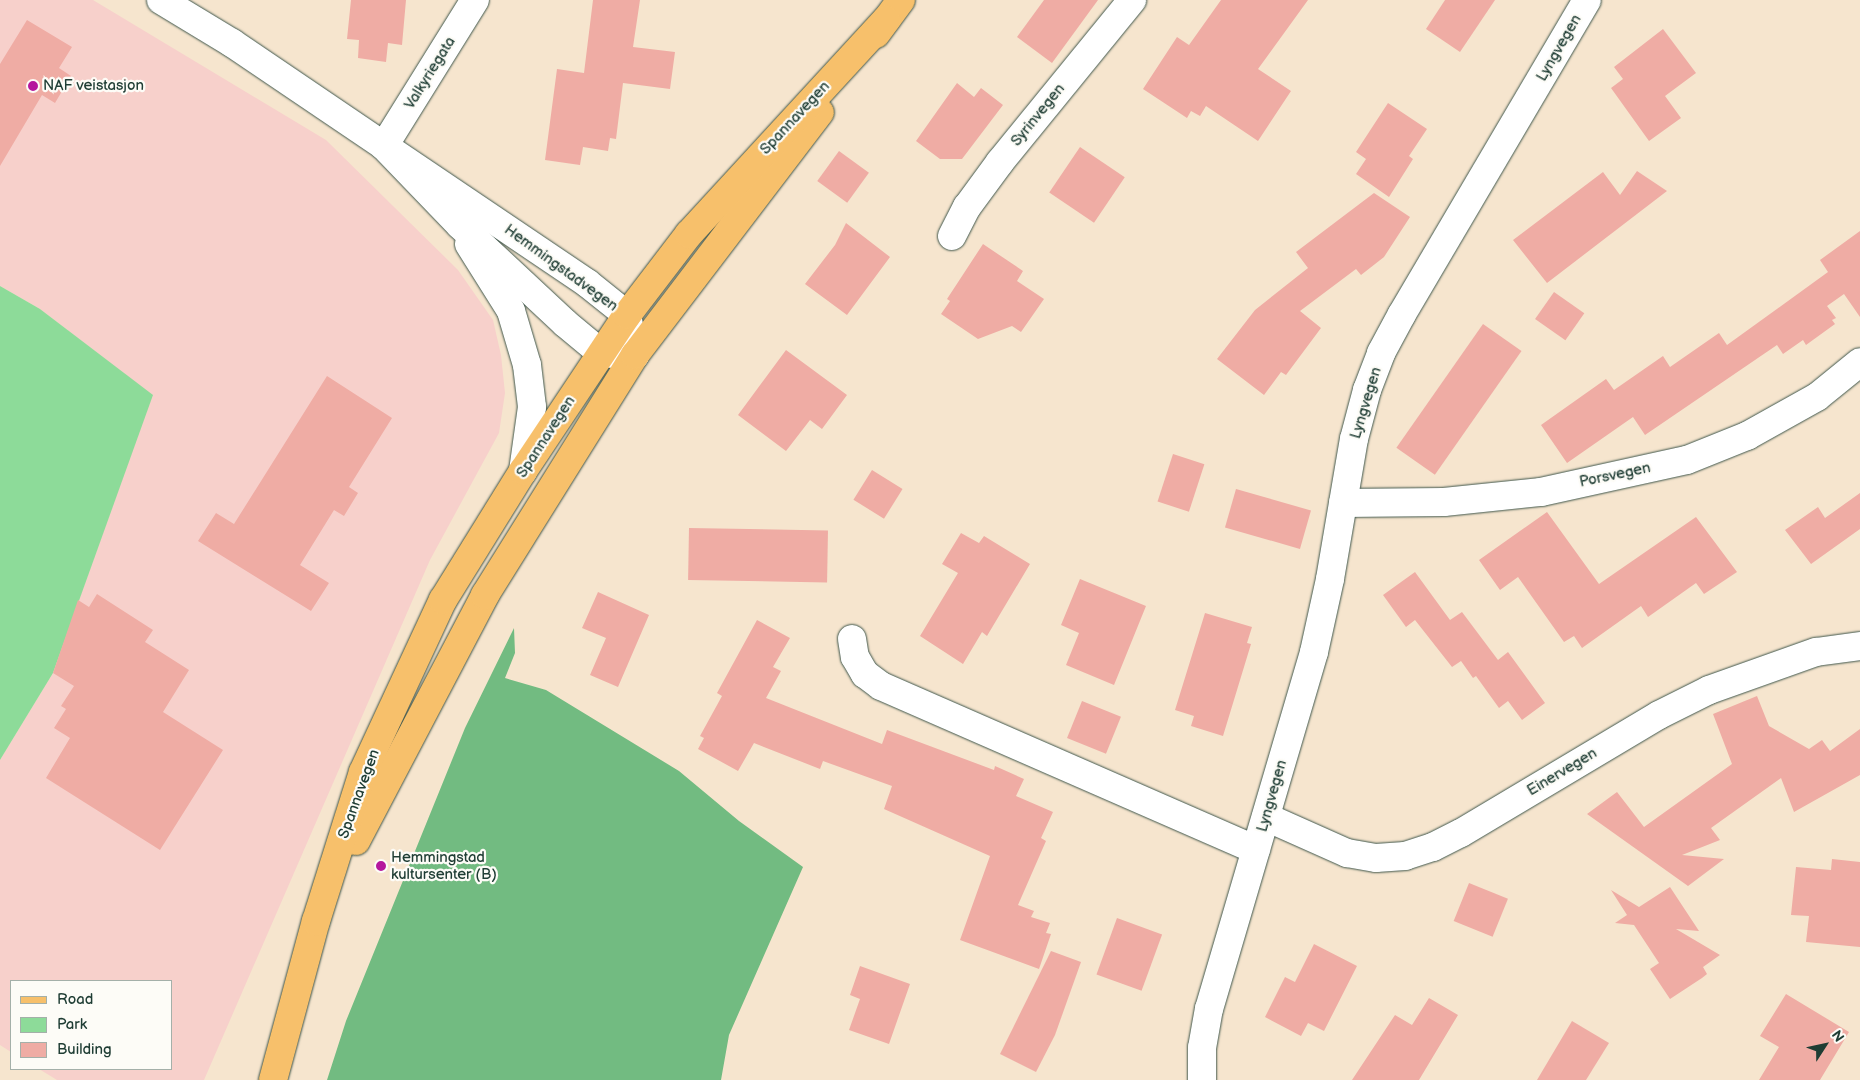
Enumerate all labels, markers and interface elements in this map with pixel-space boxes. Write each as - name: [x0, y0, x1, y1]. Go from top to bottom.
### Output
- street label: Lyngvegen: [1533, 12, 1585, 84]
- street label: Valkyriegata: [401, 33, 459, 113]
- place label: NAF veistasjon: [43, 77, 144, 95]
- street label: Spannavegen: [756, 78, 834, 158]
- marker: NAF veistasjon: [27, 80, 39, 92]
- street label: Syrinvegen: [1007, 80, 1069, 150]
- street label: Hemmingstadvegen: [501, 221, 621, 315]
- street label: Lyngvegen: [1347, 365, 1385, 441]
- street label: Spannavegen: [513, 393, 579, 481]
- street label: Porsvegen: [1578, 459, 1652, 491]
- street label: Einervegen: [1524, 744, 1600, 800]
- street label: Spannavegen: [335, 747, 383, 841]
- street label: Lyngvegen: [1253, 758, 1291, 834]
- place label: Hemmingstad kultursenter (B): [391, 848, 497, 883]
- marker: Hemmingstad kultursenter (B): [375, 860, 387, 872]
- legend: [10, 980, 172, 1070]
- text: Road: [57, 990, 93, 1009]
- text: Park: [57, 1015, 87, 1034]
- north arrow: [1800, 1020, 1850, 1070]
- text: N: [1828, 1027, 1848, 1045]
- text: Building: [57, 1040, 112, 1059]

